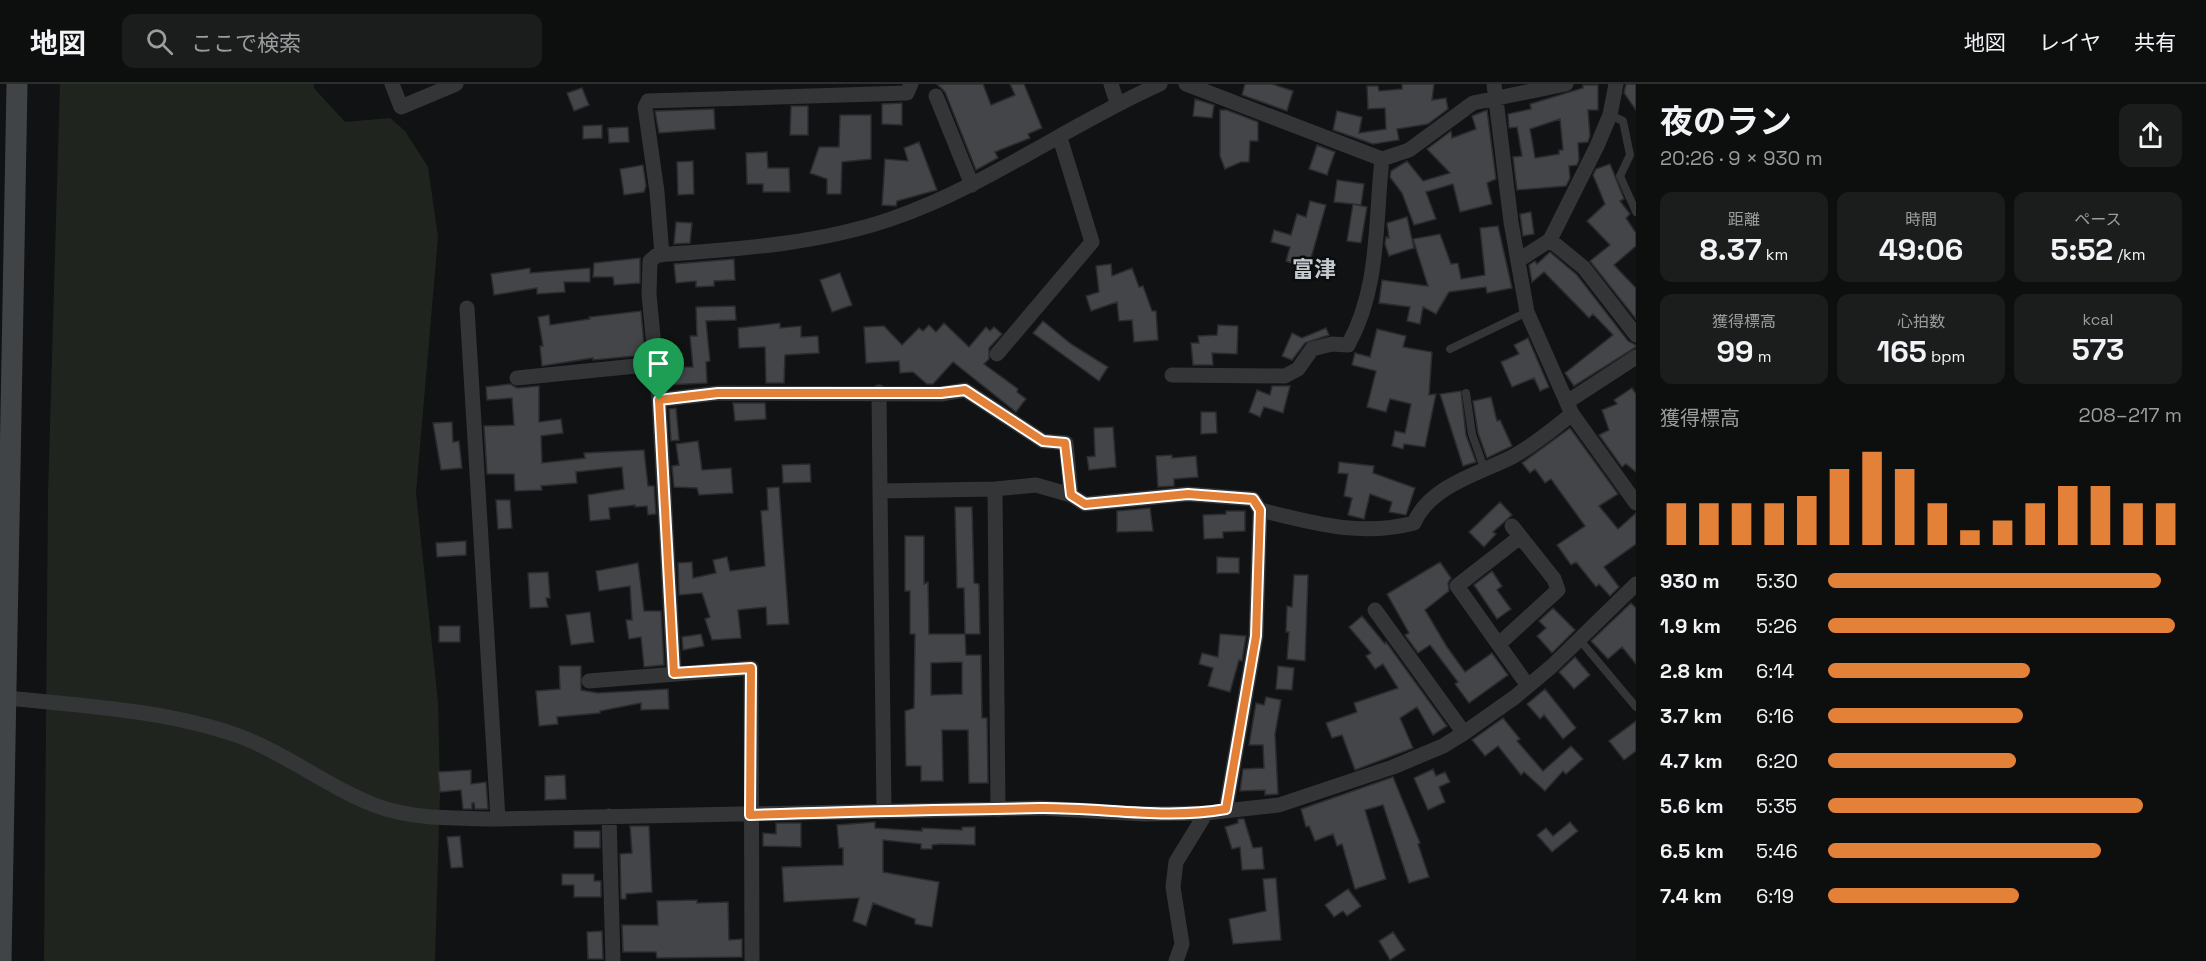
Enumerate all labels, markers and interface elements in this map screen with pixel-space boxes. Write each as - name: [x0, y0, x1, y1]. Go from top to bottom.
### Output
- search box: [122, 14, 542, 68]
- text: 地図: [30, 25, 86, 61]
- icon: search: [143, 25, 176, 58]
- text: ここで検索: [191, 29, 301, 57]
- text: 地図: [1964, 29, 2006, 56]
- text: レイヤ: [2039, 29, 2101, 56]
- text: 共有: [2134, 29, 2176, 56]
- text: 夜のラン: [1660, 101, 1792, 143]
- button: share: [2119, 104, 2182, 167]
- text: 20:26 · 9 × 930 m: [1660, 145, 1823, 171]
- text: 距離: [1728, 209, 1760, 230]
- text: 時間: [1905, 209, 1937, 230]
- text: ペース: [2074, 209, 2122, 230]
- text: 8.37: [1700, 230, 1762, 269]
- text: 49:06: [1879, 230, 1963, 269]
- text: 5:52: [2051, 230, 2113, 269]
- text: km: [1762, 244, 1788, 265]
- text: /km: [2113, 244, 2145, 265]
- district label: 富津: [1292, 255, 1336, 283]
- text: kcal: [2083, 309, 2113, 330]
- text: 獲得標高: [1712, 311, 1776, 332]
- text: 心拍数: [1897, 311, 1945, 332]
- text: 573: [2072, 330, 2124, 369]
- text: 99: [1717, 332, 1754, 371]
- text: 165: [1877, 332, 1927, 371]
- pin: [633, 338, 684, 400]
- text: m: [1754, 346, 1771, 367]
- text: bpm: [1927, 346, 1965, 367]
- icon: arrive: [642, 347, 675, 380]
- text: 208–217 m: [2078, 402, 2182, 428]
- text: 獲得標高: [1660, 405, 1740, 431]
- text: 930 m: [1660, 568, 1720, 594]
- text: 5:30: [1756, 568, 1798, 594]
- text: 1.9 km: [1660, 613, 1721, 639]
- text: 5:26: [1756, 613, 1797, 639]
- text: 2.8 km: [1660, 658, 1723, 684]
- text: 6:14: [1756, 658, 1794, 684]
- text: 3.7 km: [1660, 703, 1722, 729]
- text: 6:16: [1756, 703, 1794, 729]
- text: 4.7 km: [1660, 748, 1723, 774]
- text: 6:20: [1756, 748, 1798, 774]
- text: 5.6 km: [1660, 793, 1724, 819]
- text: 5:35: [1756, 793, 1797, 819]
- text: 6.5 km: [1660, 838, 1724, 864]
- text: 5:46: [1756, 838, 1798, 864]
- text: 7.4 km: [1660, 883, 1722, 909]
- text: 6:19: [1756, 883, 1794, 909]

